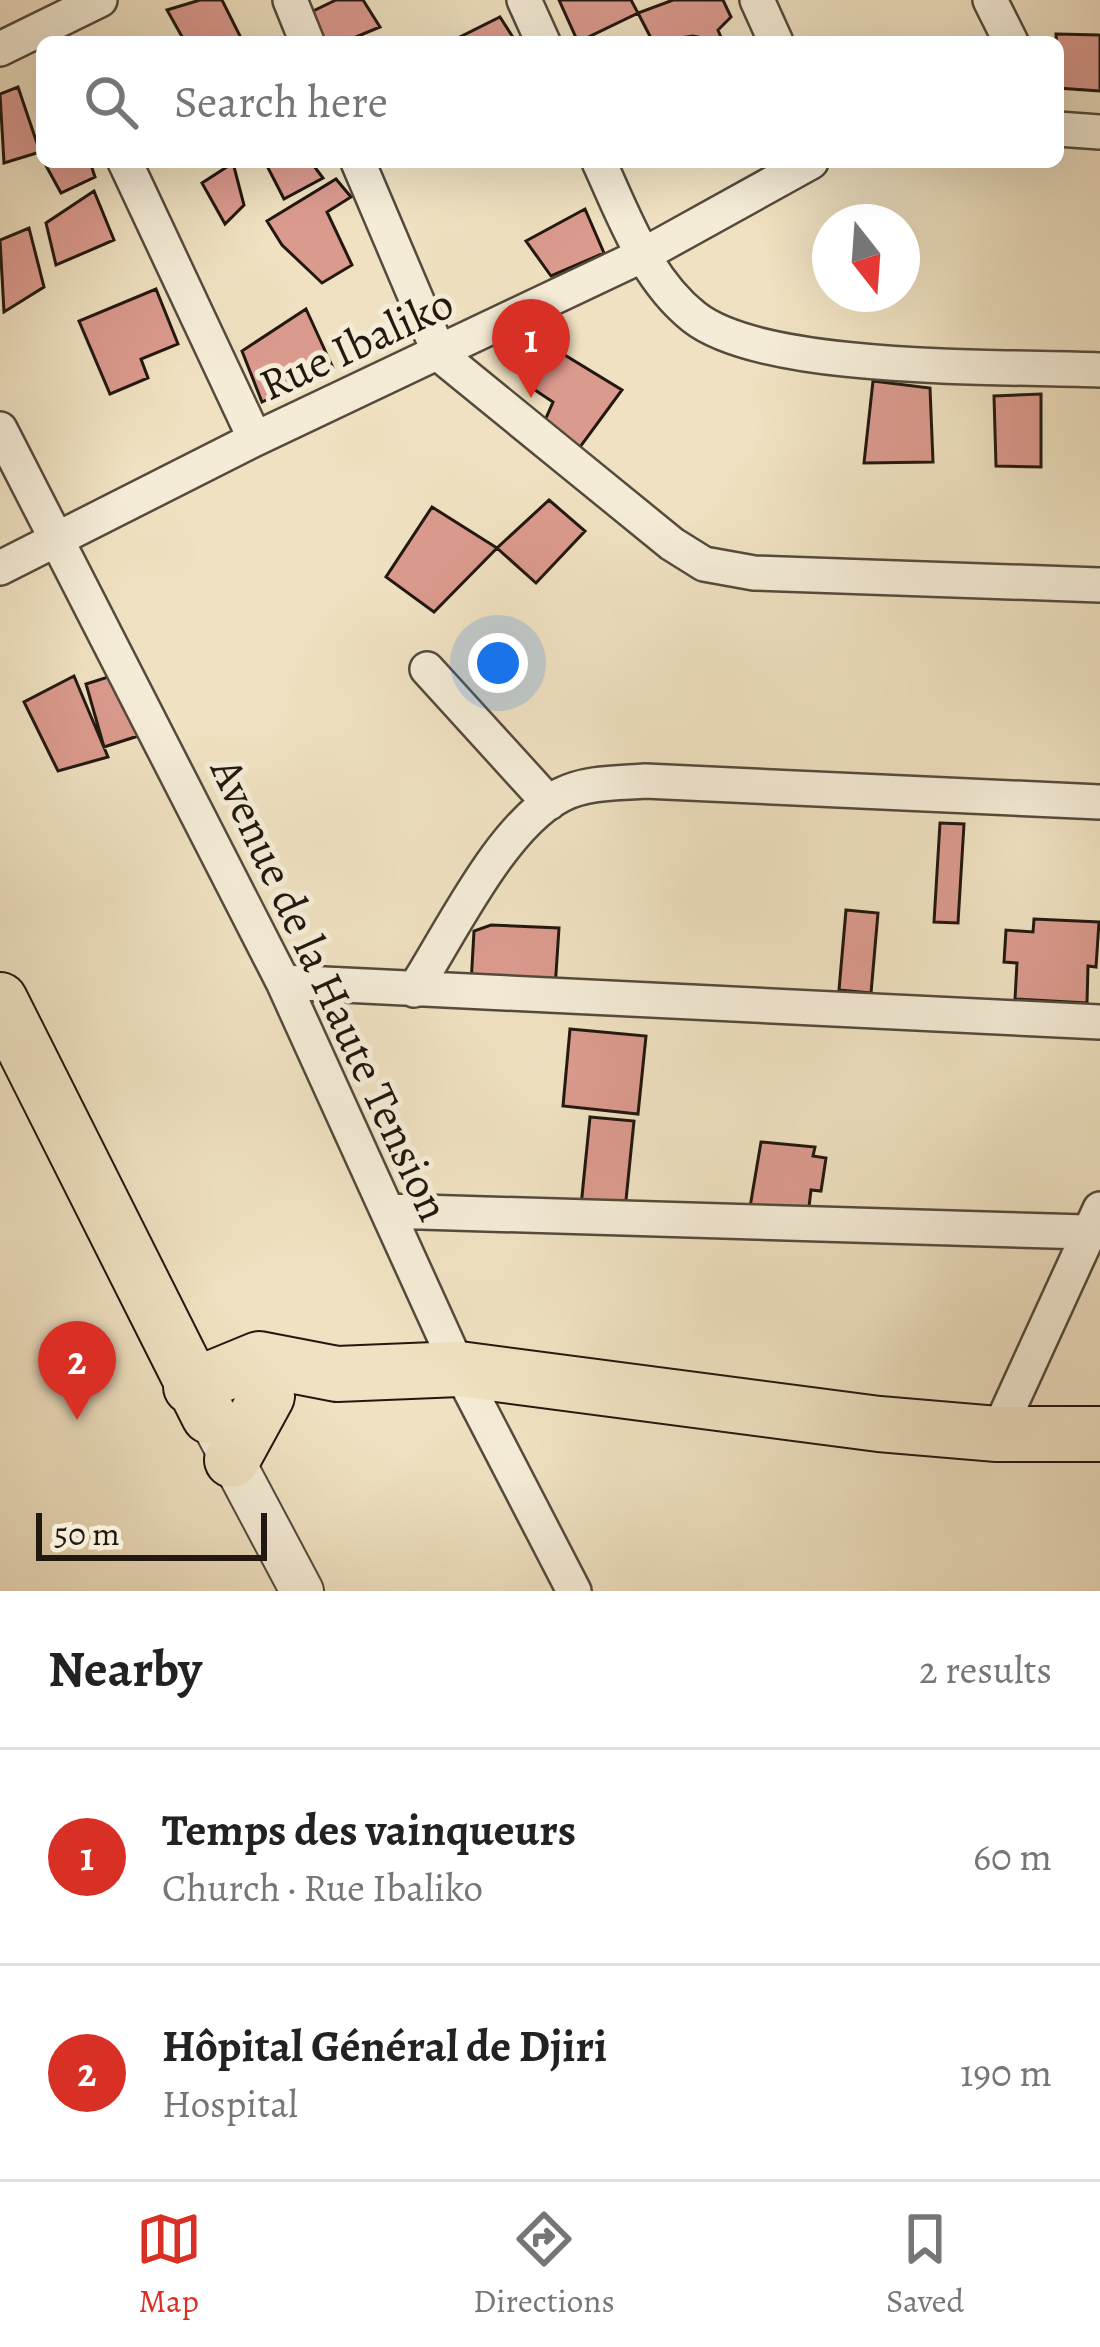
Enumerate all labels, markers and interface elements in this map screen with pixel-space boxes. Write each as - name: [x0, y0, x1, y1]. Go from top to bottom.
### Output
- search box: [36, 36, 1064, 168]
- icon: search: [78, 69, 144, 135]
- text: Search here: [174, 71, 388, 133]
- north arrow: [812, 204, 920, 312]
- street label: Rue Ibaliko: [249, 272, 463, 416]
- pin: 1: [492, 299, 570, 398]
- your location: [468, 633, 528, 693]
- street label: Avenue de la Haute Tension: [195, 747, 465, 1231]
- pin: 2: [38, 1321, 116, 1420]
- scale bar: [36, 1507, 267, 1560]
- text: 50 m: [54, 1511, 120, 1556]
- text: Nearby: [48, 1634, 202, 1704]
- text: 2 results: [919, 1643, 1052, 1696]
- text: Temps des vainqueurs: [162, 1799, 576, 1861]
- text: 1: [80, 1830, 94, 1883]
- text: 60 m: [973, 1830, 1052, 1883]
- text: Church · Rue Ibaliko: [162, 1861, 483, 1914]
- text: Hôpital Général de Djiri: [162, 2015, 607, 2077]
- text: 2: [78, 2046, 96, 2099]
- text: 190 m: [960, 2046, 1052, 2099]
- text: Hospital: [162, 2077, 298, 2130]
- tab: Map: [136, 2206, 202, 2323]
- tab: Directions: [473, 2206, 615, 2323]
- tab: Saved: [886, 2206, 964, 2323]

